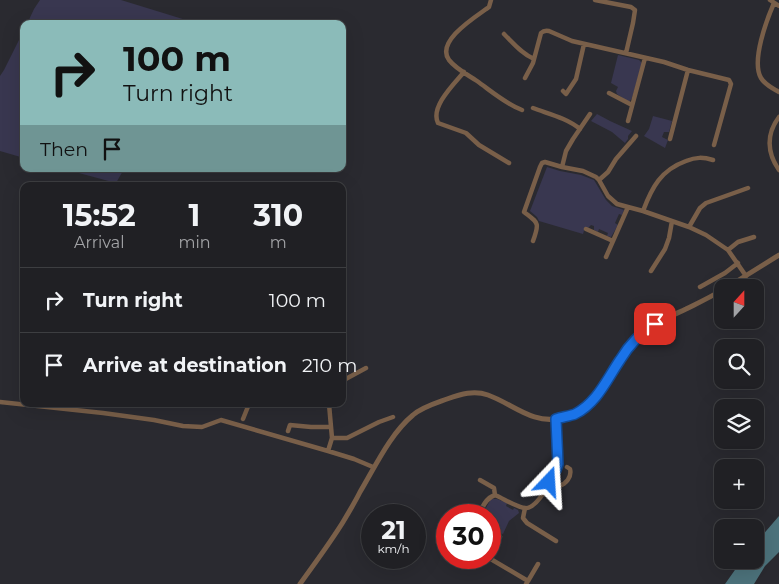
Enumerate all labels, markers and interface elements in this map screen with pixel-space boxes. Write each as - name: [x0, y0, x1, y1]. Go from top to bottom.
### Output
- text: 100 m: [123, 37, 231, 80]
- icon: right: [40, 40, 105, 105]
- text: Turn right: [123, 80, 233, 107]
- icon: arrive: [98, 135, 126, 163]
- text: Then: [40, 138, 88, 161]
- text: 15:52: [63, 197, 136, 234]
- text: 1: [189, 197, 200, 234]
- text: 310: [253, 197, 303, 234]
- text: Arrival: [74, 233, 124, 252]
- text: min: [178, 233, 211, 252]
- text: m: [270, 233, 287, 252]
- north arrow: [714, 279, 764, 329]
- map controls: [714, 279, 764, 569]
- icon: right: [40, 286, 68, 314]
- text: Turn right: [83, 289, 183, 312]
- text: 100 m: [269, 289, 326, 312]
- pin: [634, 303, 676, 345]
- icon: arrive: [641, 310, 669, 338]
- button: search: [714, 339, 764, 389]
- icon: arrive: [40, 351, 68, 379]
- text: Arrive at destination: [83, 354, 287, 377]
- text: 210 m: [302, 354, 357, 377]
- button: layers: [714, 399, 764, 449]
- position arrow: [522, 455, 574, 507]
- button: +: [714, 459, 764, 509]
- speed limit sign: 30: [436, 504, 501, 569]
- text: 21: [381, 515, 406, 545]
- button: −: [714, 519, 764, 569]
- text: km/h: [377, 541, 410, 556]

